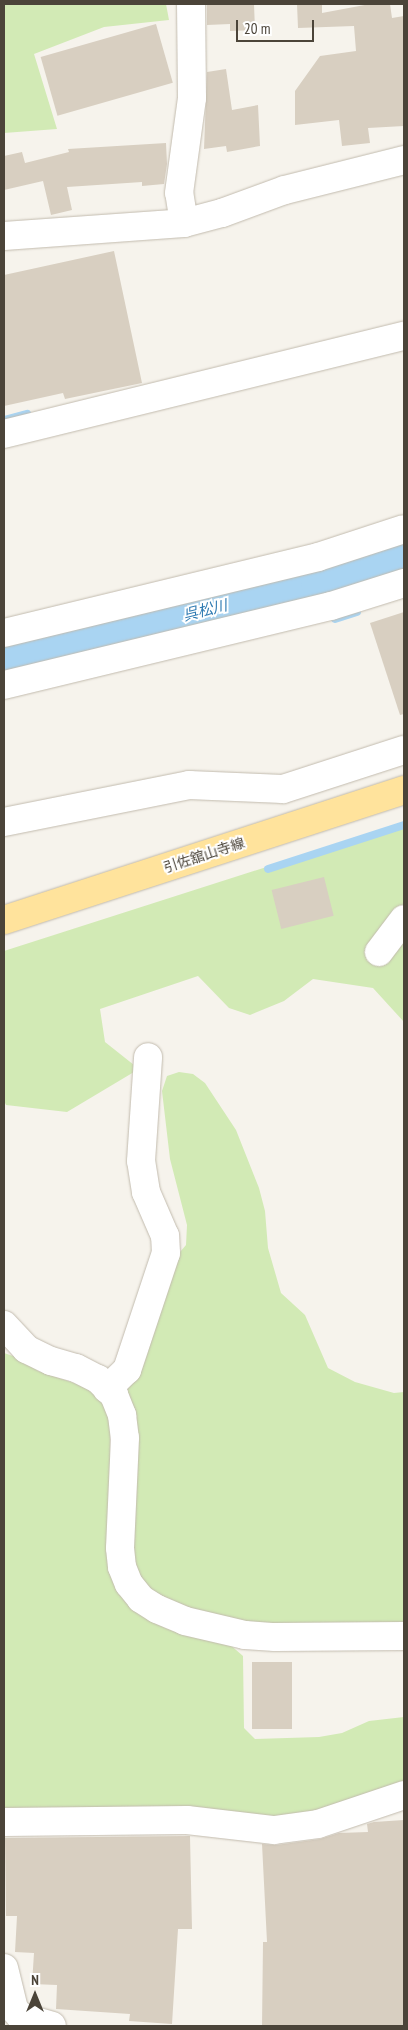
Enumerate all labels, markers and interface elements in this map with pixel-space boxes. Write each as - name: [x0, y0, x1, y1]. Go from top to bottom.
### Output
- scale bar: [238, 10, 316, 42]
- text: 20 m: [244, 19, 270, 38]
- water label: 呉松川: [181, 596, 229, 624]
- street label: 引佐舘山寺線: [161, 834, 247, 876]
- north arrow: [10, 1970, 60, 2020]
- text: N: [31, 1971, 39, 1989]

